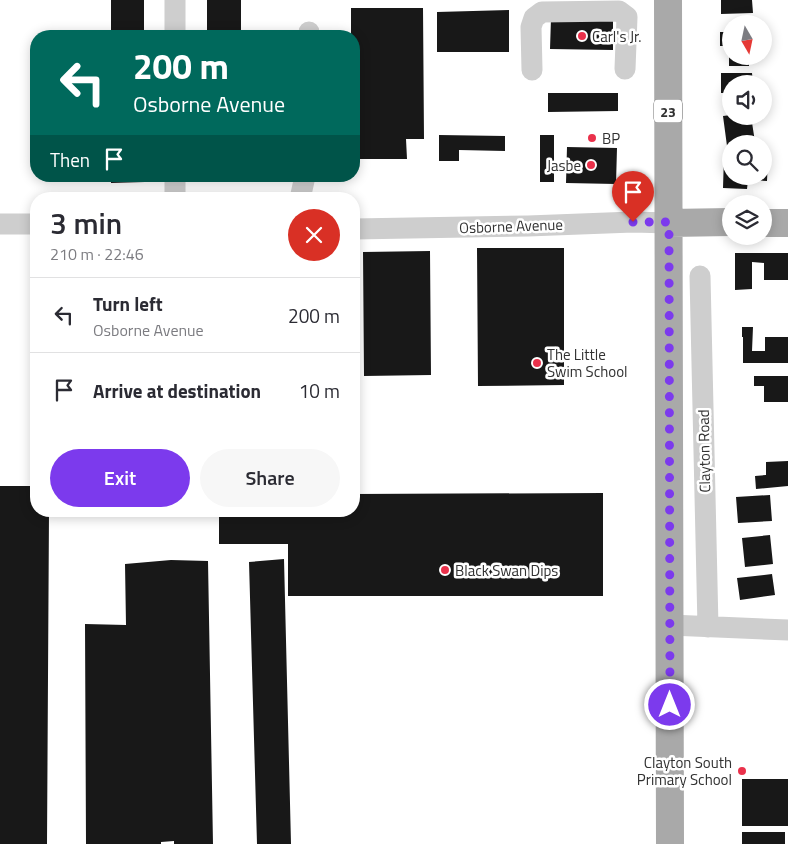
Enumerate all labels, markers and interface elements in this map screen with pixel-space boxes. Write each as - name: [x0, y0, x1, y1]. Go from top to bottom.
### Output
- north arrow: [722, 15, 772, 65]
- map controls: [722, 15, 772, 245]
- place label: Carl's Jr.: [592, 25, 642, 48]
- marker: Carl's Jr.: [576, 30, 588, 42]
- text: 200 m: [133, 39, 229, 93]
- icon: left: [50, 50, 115, 115]
- button: sound: [722, 75, 772, 125]
- text: Osborne Avenue: [133, 87, 285, 121]
- road number: 23: [654, 100, 682, 122]
- place label: BP: [602, 127, 620, 150]
- marker: BP: [586, 132, 598, 144]
- button: search: [722, 135, 772, 185]
- text: Then: [50, 145, 90, 174]
- icon: arrive: [100, 145, 128, 173]
- place label: Jasbe: [547, 154, 581, 177]
- marker: Jasbe: [585, 159, 597, 171]
- pin: [612, 171, 654, 222]
- icon: arrive: [619, 178, 647, 206]
- button: layers: [722, 195, 772, 245]
- text: 3 min: [50, 200, 122, 246]
- button: close: [288, 209, 340, 261]
- street label: Osborne Avenue: [459, 213, 563, 239]
- text: 210 m · 22:46: [50, 242, 144, 266]
- text: Turn left: [93, 289, 163, 318]
- icon: left: [50, 301, 78, 329]
- text: 200 m: [288, 301, 340, 330]
- text: Osborne Avenue: [93, 318, 204, 342]
- place label: The Little Swim School: [547, 343, 628, 383]
- marker: The Little Swim School: [531, 357, 543, 369]
- icon: arrive: [50, 376, 78, 404]
- text: Arrive at destination: [93, 376, 261, 405]
- text: 10 m: [299, 376, 340, 405]
- street label: Clayton Road: [692, 409, 716, 493]
- button: Exit: [50, 449, 190, 507]
- button: Share: [200, 449, 340, 507]
- place label: Black Swan Dips: [455, 559, 558, 582]
- marker: Black Swan Dips: [439, 564, 451, 576]
- position arrow: [643, 678, 695, 730]
- place label: Clayton South Primary School: [637, 751, 732, 791]
- marker: Clayton South Primary School: [736, 765, 748, 777]

